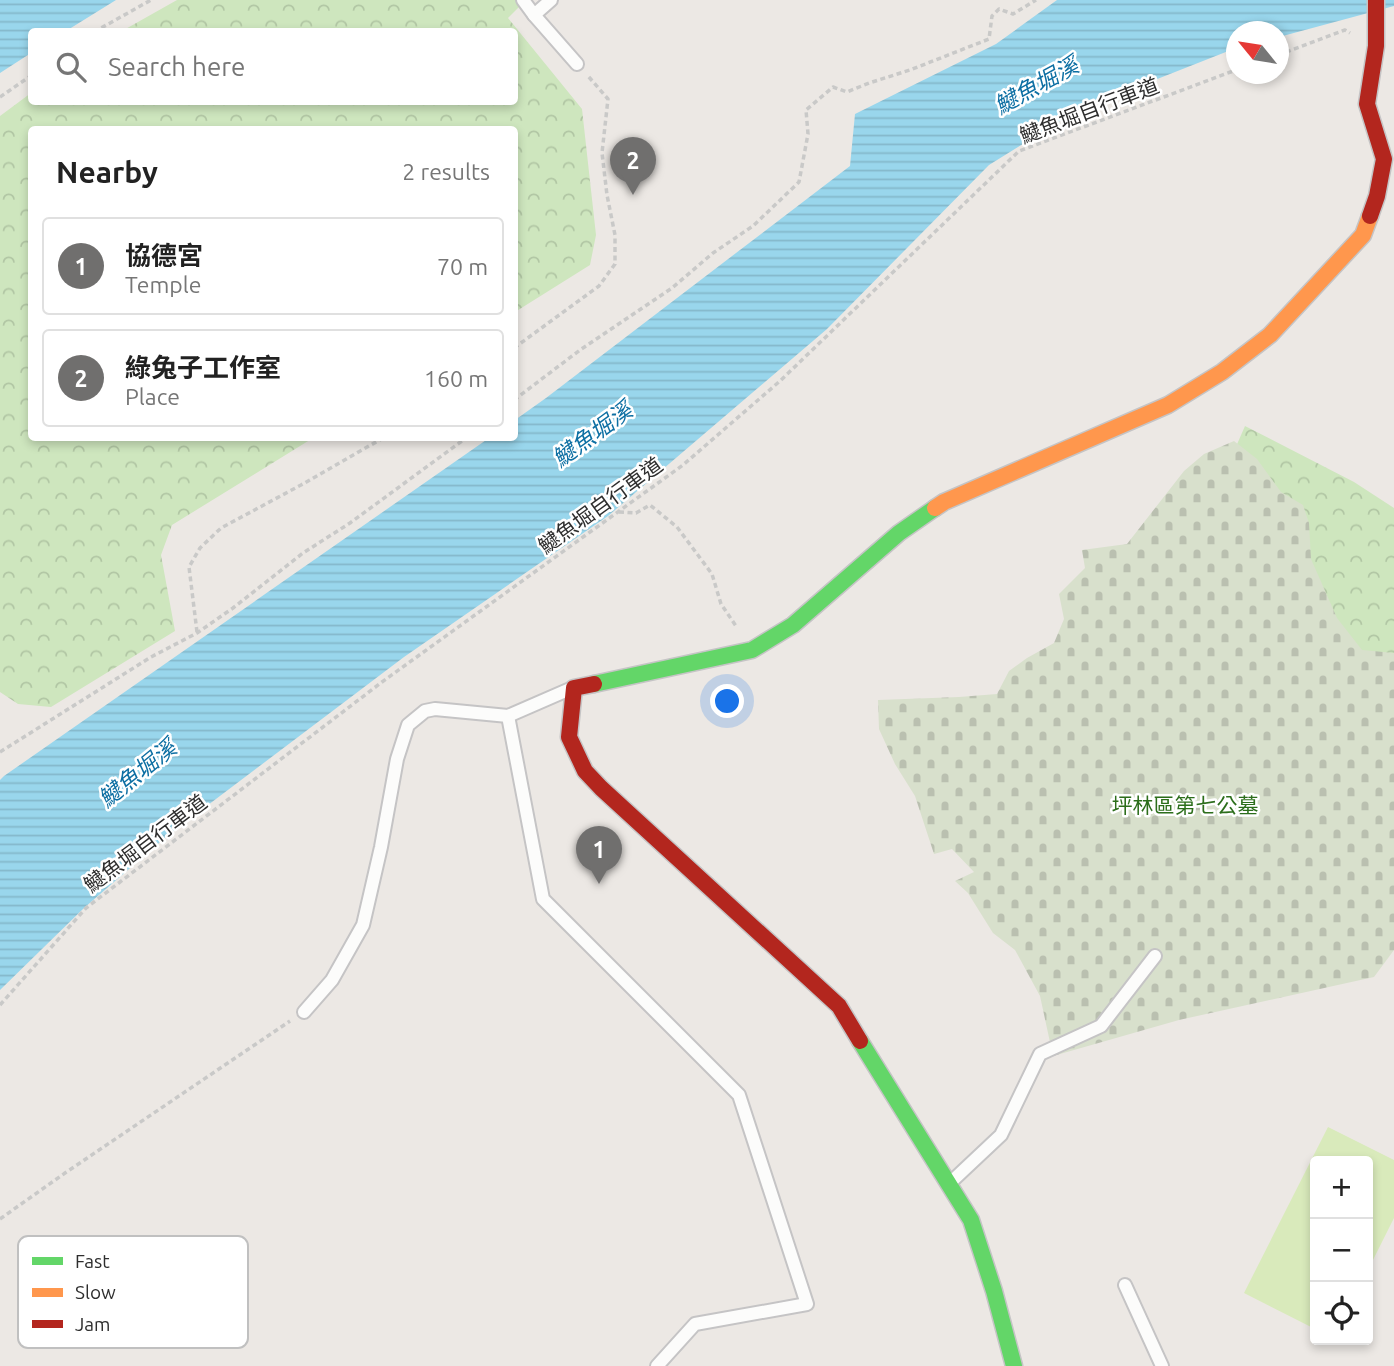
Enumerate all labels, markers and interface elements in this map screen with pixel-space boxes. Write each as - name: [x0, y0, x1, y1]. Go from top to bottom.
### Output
- north arrow: [1226, 21, 1289, 84]
- search box: [28, 28, 518, 105]
- icon: search: [52, 48, 90, 86]
- water label: 𩻸魚堀溪: [990, 50, 1085, 118]
- text: Search here: [108, 52, 245, 81]
- street label: 𩻸魚堀自行車道: [1016, 72, 1162, 148]
- pin: 2: [610, 137, 656, 195]
- text: Nearby: [56, 155, 158, 189]
- text: 2 results: [402, 159, 490, 184]
- text: 協德宮: [125, 241, 203, 270]
- text: 1: [75, 254, 87, 279]
- text: 70 m: [437, 254, 488, 279]
- text: Temple: [125, 272, 201, 297]
- text: 綠兔子工作室: [125, 353, 281, 382]
- text: 2: [75, 366, 87, 391]
- text: 160 m: [424, 366, 488, 391]
- text: Place: [125, 384, 180, 409]
- water label: 𩻸魚堀溪: [547, 395, 639, 471]
- street label: 𩻸魚堀自行車道: [533, 452, 667, 558]
- your location: [710, 684, 744, 718]
- water label: 𩻸魚堀溪: [93, 732, 183, 812]
- street label: 𩻸魚堀自行車道: [79, 789, 211, 897]
- park label: 坪林區第七公墓: [1112, 793, 1259, 817]
- pin: 1: [576, 826, 622, 884]
- map controls: [1310, 1156, 1373, 1345]
- button: +: [1310, 1156, 1373, 1219]
- button: −: [1310, 1219, 1373, 1282]
- legend: [18, 1236, 248, 1348]
- text: Fast: [75, 1250, 110, 1272]
- text: Slow: [75, 1281, 116, 1303]
- button: locate: [1310, 1282, 1373, 1345]
- text: Jam: [75, 1313, 111, 1335]

